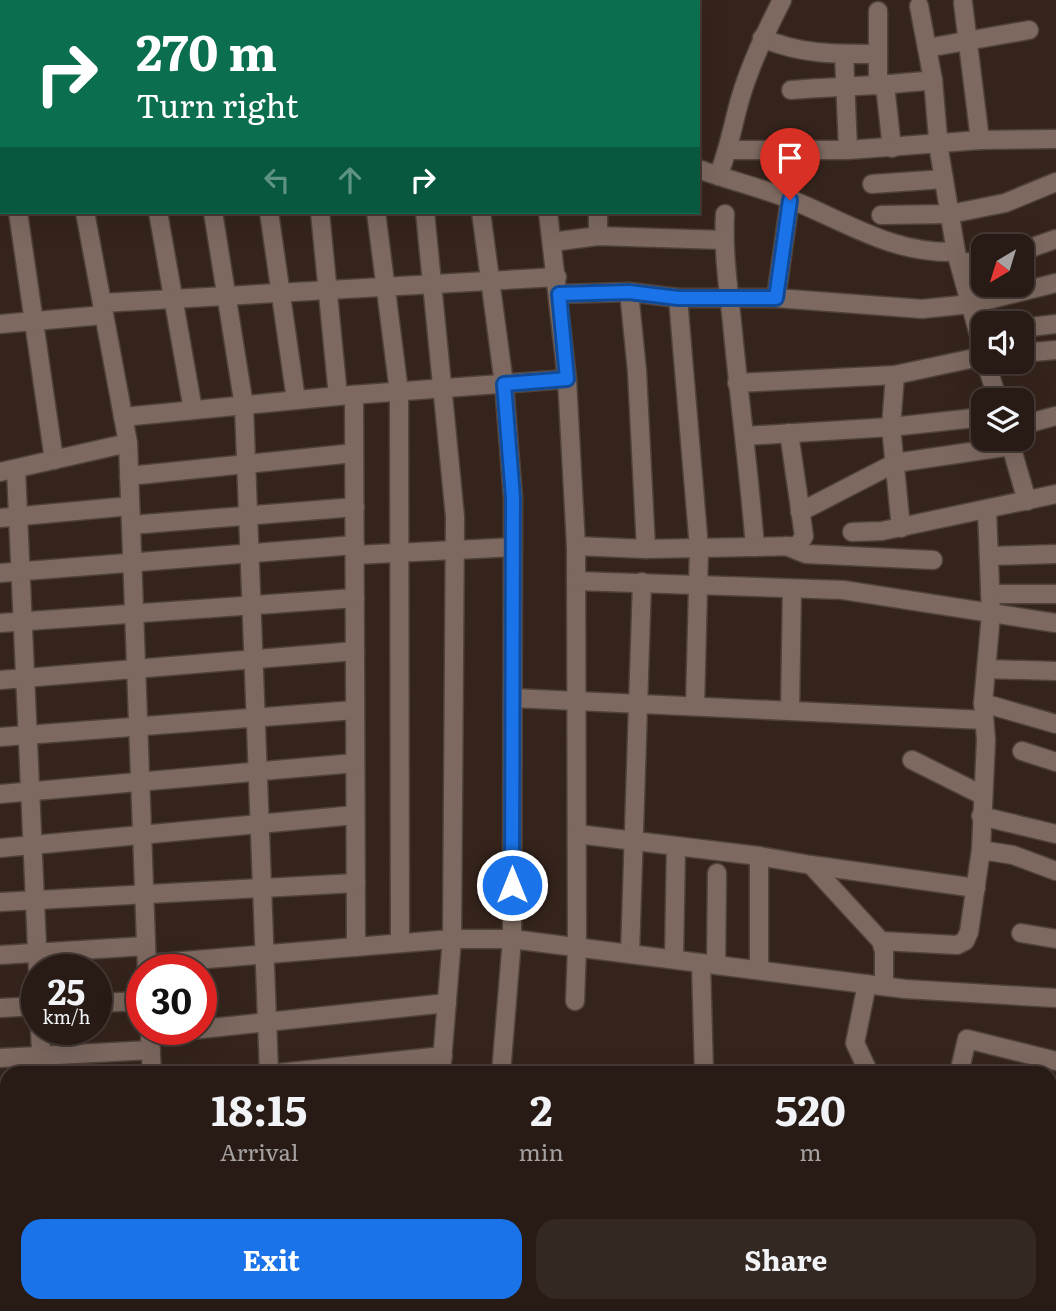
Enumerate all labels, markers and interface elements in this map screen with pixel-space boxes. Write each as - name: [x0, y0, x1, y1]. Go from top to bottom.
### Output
- text: 270 m: [136, 13, 277, 86]
- icon: right: [21, 28, 112, 119]
- text: Turn right: [136, 80, 298, 128]
- pin: [760, 128, 820, 200]
- icon: arrive: [771, 139, 809, 177]
- icon: left: [258, 161, 296, 199]
- icon: ahead: [331, 161, 369, 199]
- icon: right: [404, 161, 442, 199]
- north arrow: [971, 234, 1034, 298]
- map controls: [971, 234, 1034, 451]
- button: sound: [971, 311, 1034, 374]
- button: layers: [971, 388, 1034, 451]
- position arrow: [475, 848, 549, 922]
- speed limit sign: 30: [126, 954, 217, 1045]
- text: 25: [48, 964, 85, 1016]
- text: km/h: [43, 1003, 90, 1030]
- text: 18:15: [211, 1077, 307, 1139]
- text: 2: [530, 1077, 552, 1139]
- text: 520: [775, 1077, 846, 1139]
- text: Arrival: [220, 1134, 299, 1168]
- text: min: [519, 1134, 564, 1168]
- text: m: [799, 1134, 822, 1168]
- button: Exit: [21, 1219, 522, 1299]
- button: Share: [536, 1219, 1036, 1299]

